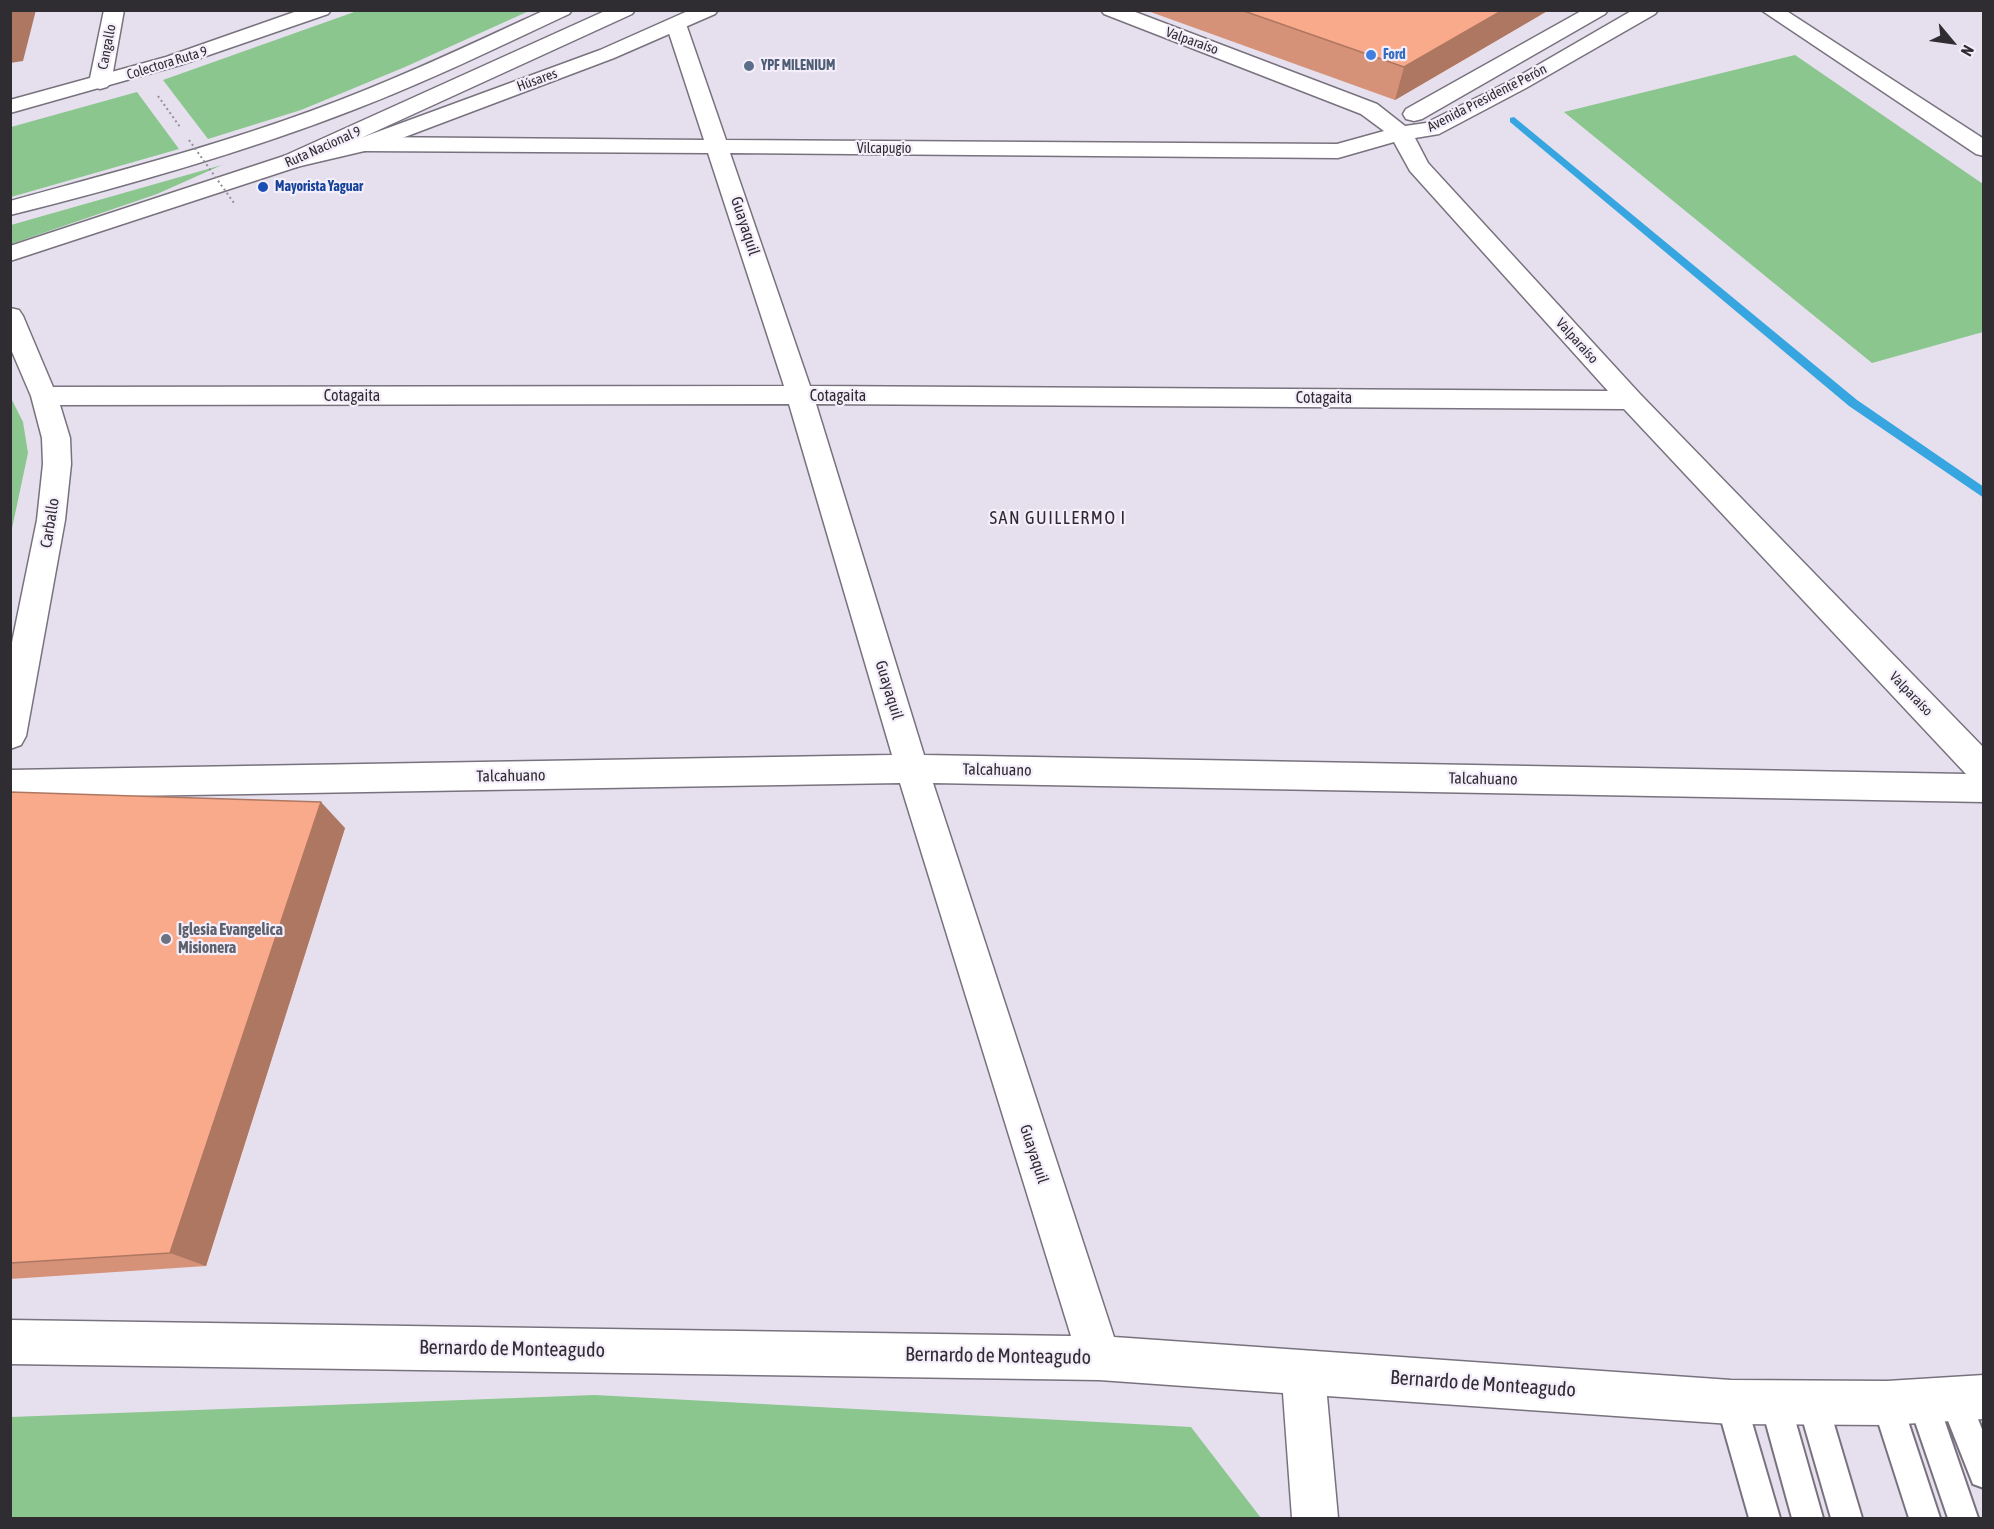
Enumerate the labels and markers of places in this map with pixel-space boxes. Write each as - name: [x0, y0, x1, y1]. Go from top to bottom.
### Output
- place label: Ford: [1383, 47, 1406, 63]
- marker: Ford: [1364, 48, 1378, 62]
- place label: YPF MILENIUM: [761, 58, 835, 74]
- marker: YPF MILENIUM: [742, 59, 756, 73]
- place label: Mayorista Yaguar: [275, 179, 363, 195]
- marker: Mayorista Yaguar: [256, 180, 270, 194]
- place label: Iglesia Evangelica Misionera: [178, 920, 283, 958]
- marker: Iglesia Evangelica Misionera: [159, 932, 173, 946]

